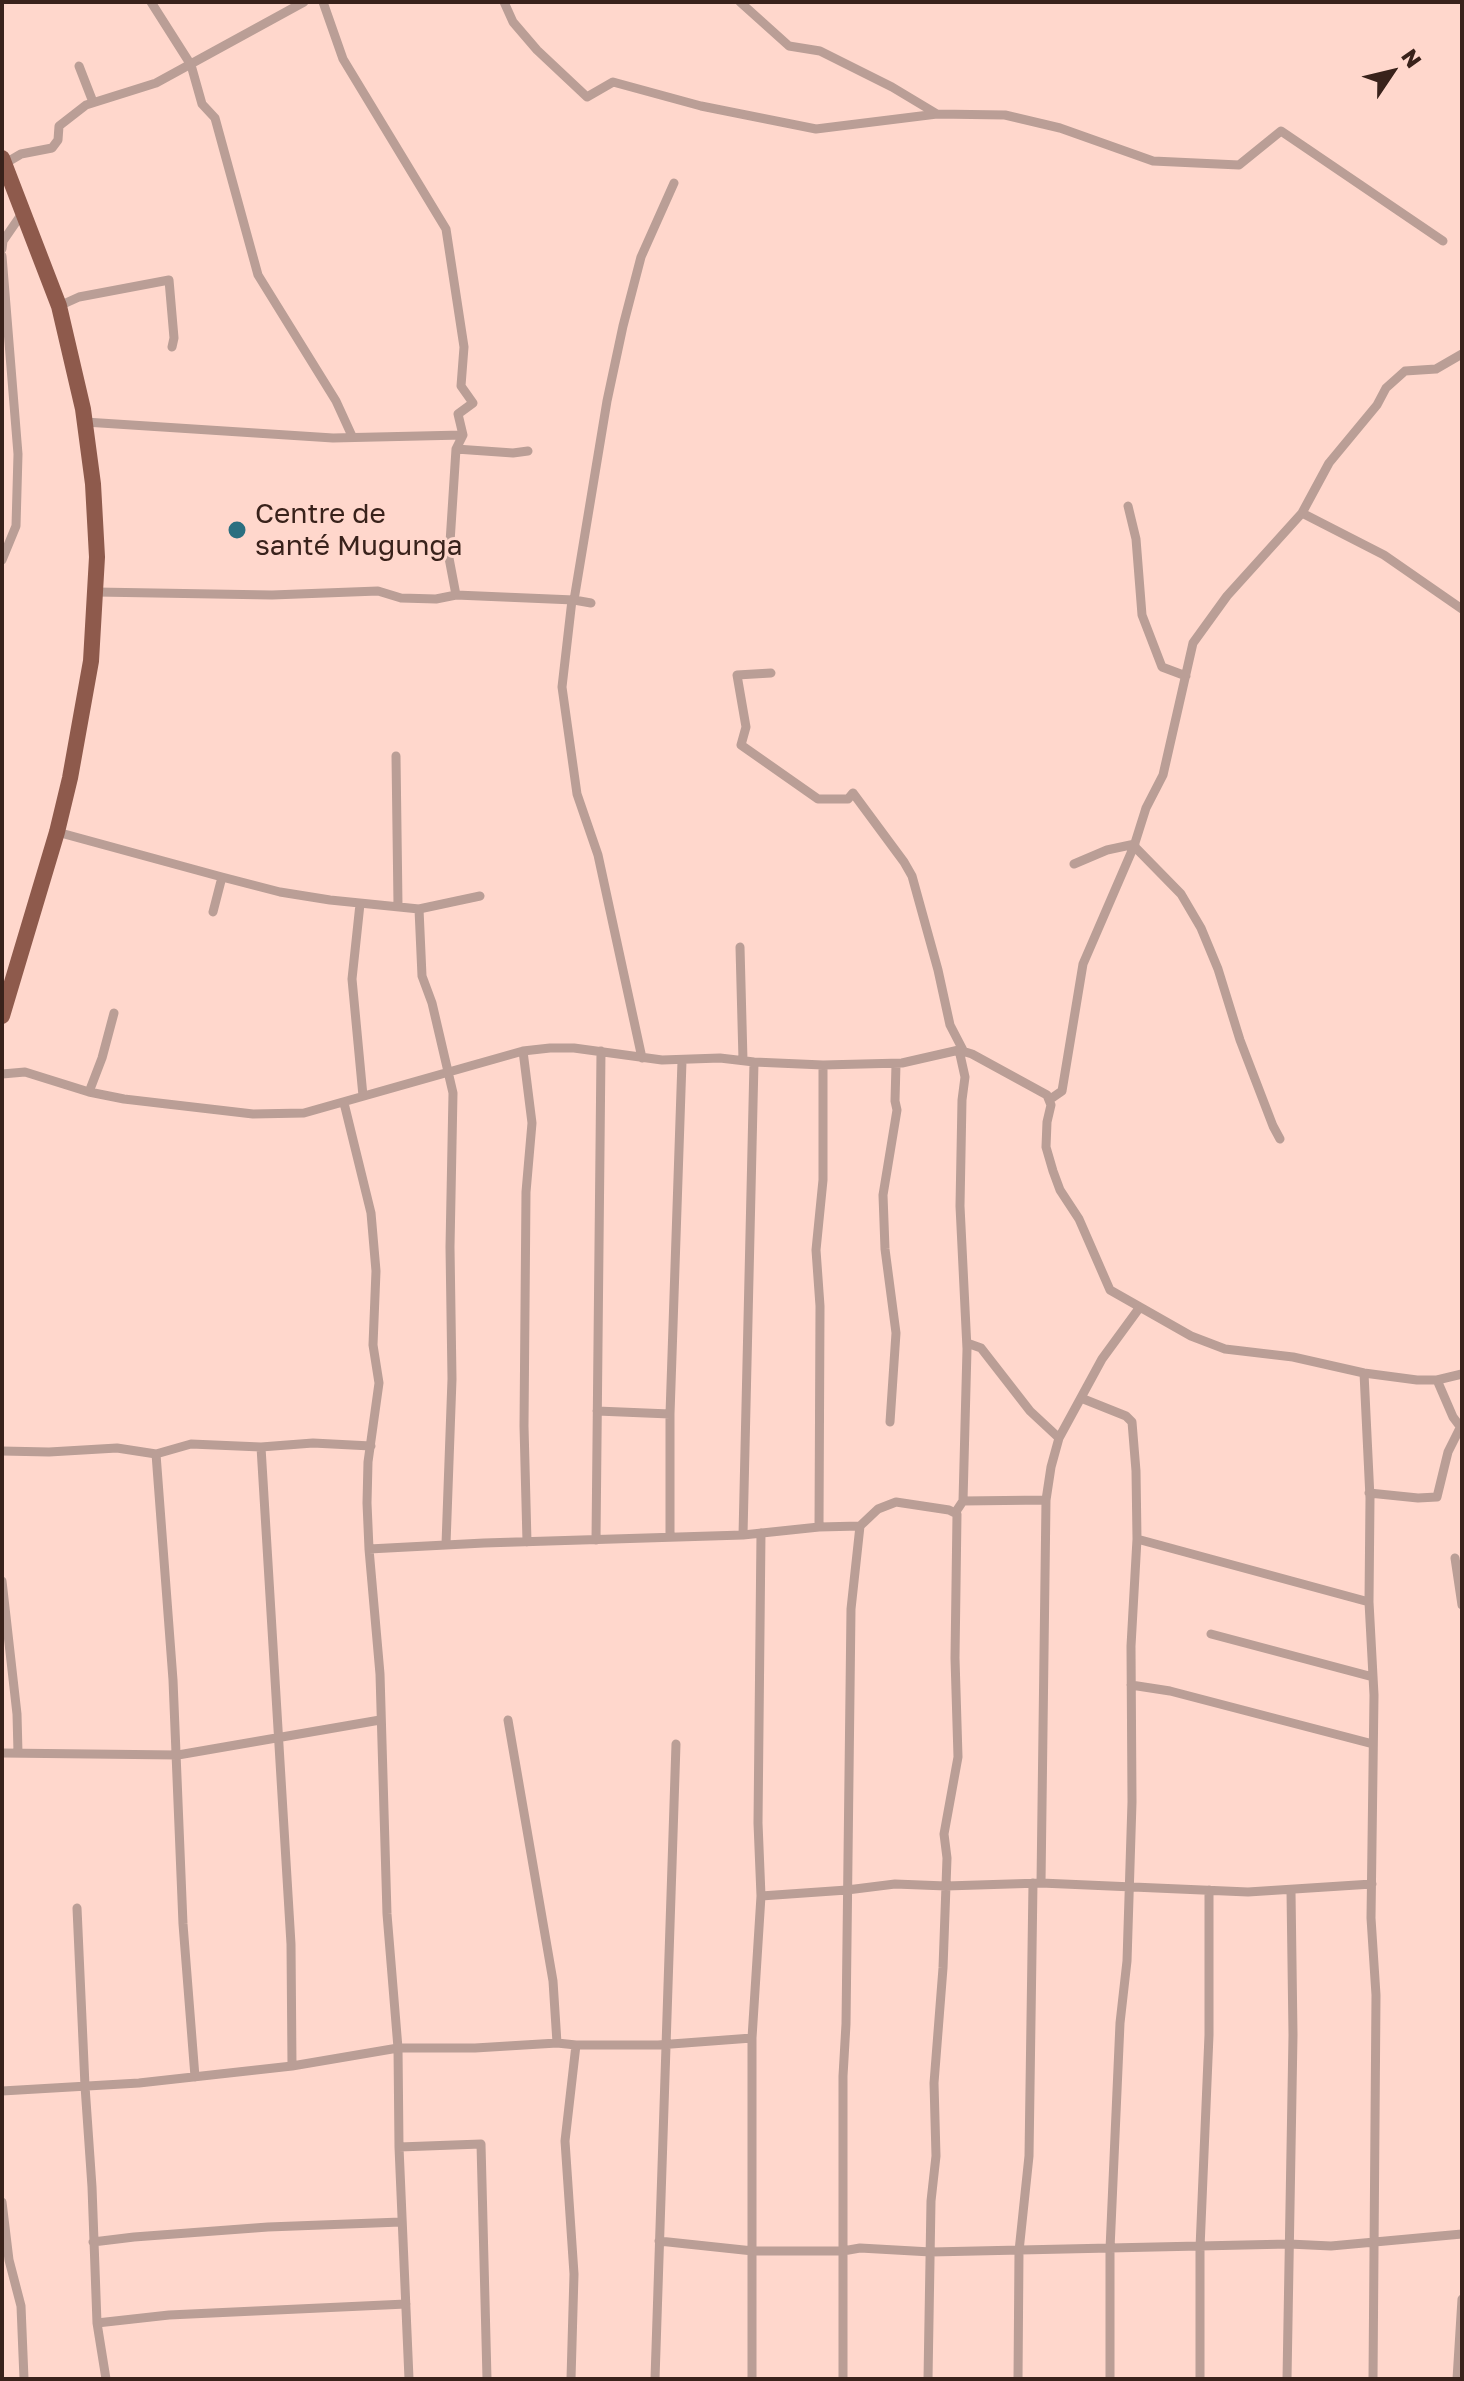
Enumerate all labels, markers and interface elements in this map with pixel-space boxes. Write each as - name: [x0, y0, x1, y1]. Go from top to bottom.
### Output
- north arrow: [1352, 32, 1432, 112]
- text: N: [1396, 43, 1428, 73]
- place label: Centre de santé Mugunga: [255, 497, 462, 563]
- marker: Centre de santé Mugunga: [226, 519, 248, 541]

